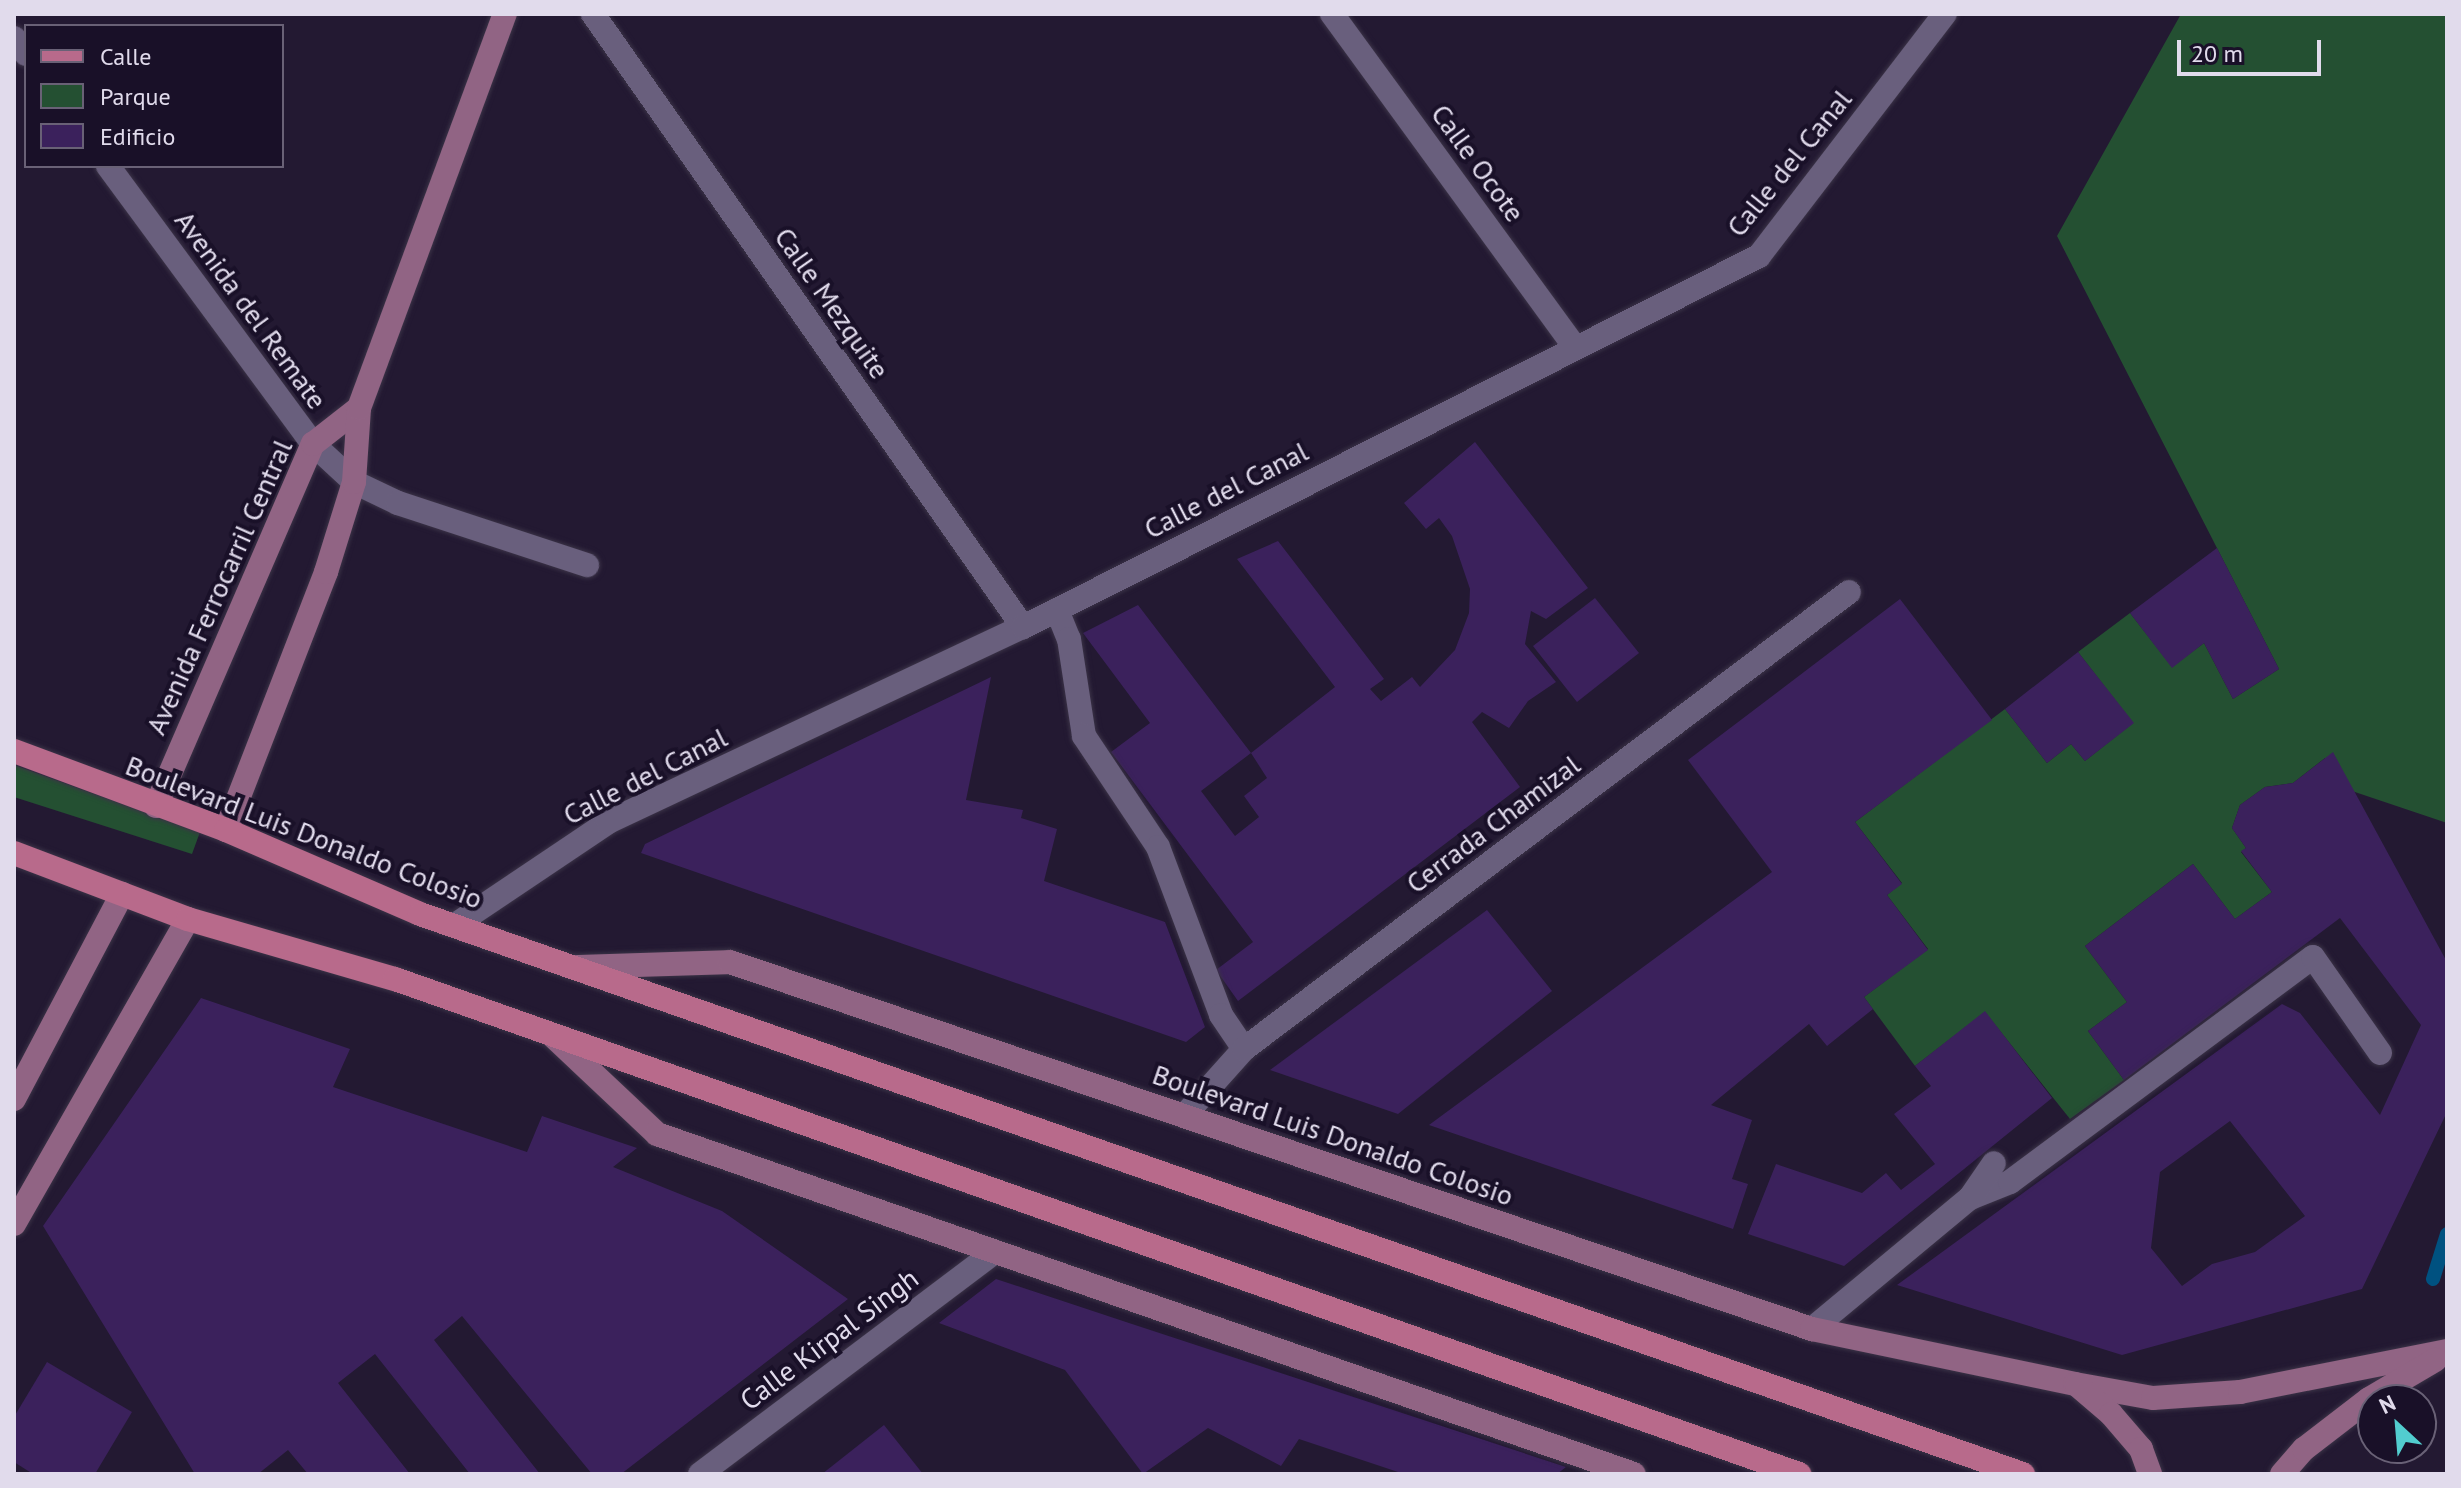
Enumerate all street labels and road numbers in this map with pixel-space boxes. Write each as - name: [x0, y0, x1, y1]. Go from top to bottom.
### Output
- street label: Calle del Canal: [1720, 83, 1858, 243]
- street label: Calle Ocote: [1424, 98, 1532, 228]
- street label: Avenida del Remate: [168, 204, 334, 416]
- street label: Calle Mezquite: [768, 221, 896, 385]
- street label: Avenida Ferrocarril Central: [139, 434, 299, 740]
- street label: Calle del Canal: [1139, 434, 1313, 546]
- street label: Calle del Canal: [558, 720, 732, 832]
- street label: Boulevard Luis Donaldo Colosio: [121, 748, 487, 916]
- street label: Cerrada Chamizal: [1400, 748, 1586, 900]
- street label: Boulevard Luis Donaldo Colosio: [1148, 1057, 1518, 1213]
- street label: Calle Kirpal Singh: [733, 1261, 925, 1417]

